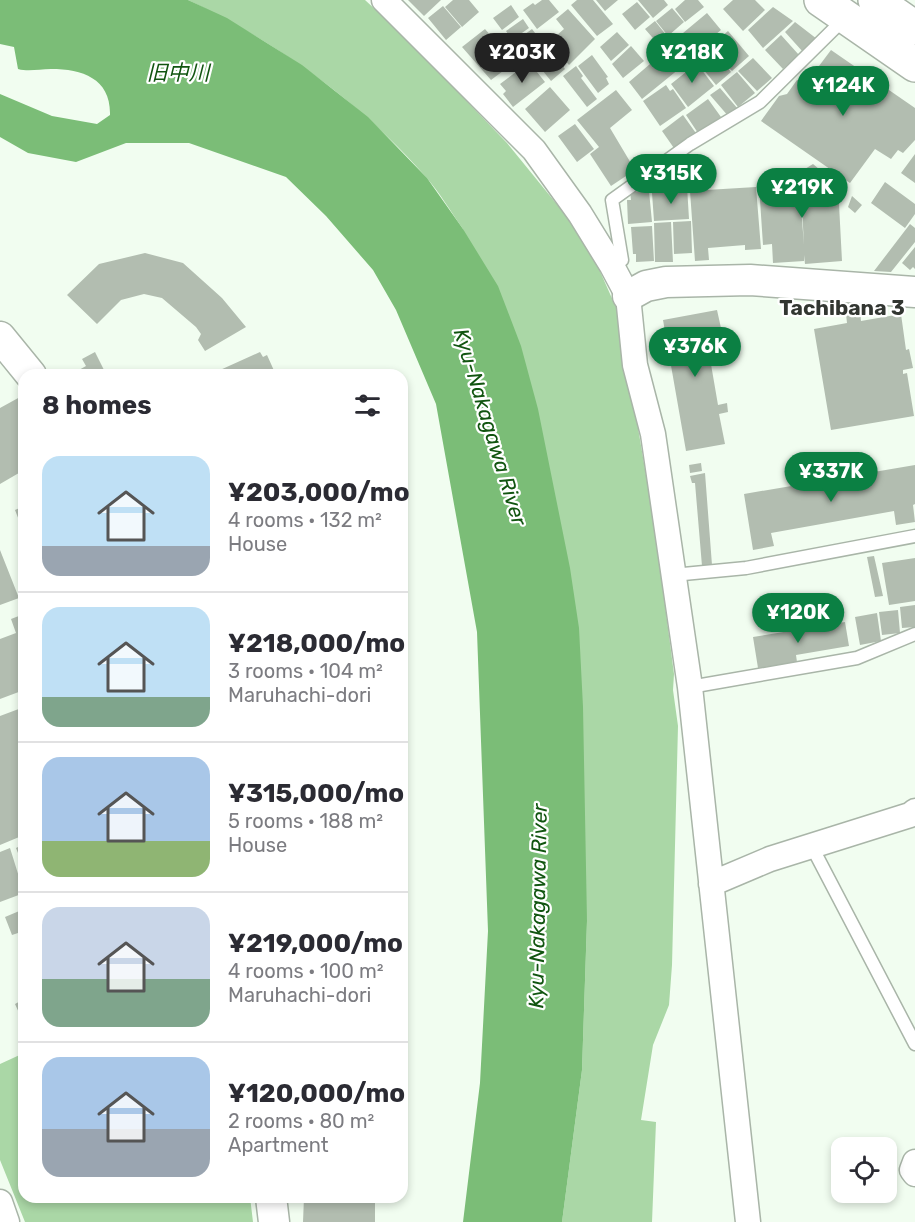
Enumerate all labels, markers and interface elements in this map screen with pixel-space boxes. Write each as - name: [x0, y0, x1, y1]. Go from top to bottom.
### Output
- pin: ¥203K: [480, 33, 564, 84]
- pin: ¥218K: [650, 33, 734, 84]
- text: ¥203K: [489, 40, 555, 64]
- text: ¥218K: [660, 40, 724, 64]
- water label: 旧中川: [147, 60, 211, 85]
- pin: ¥124K: [801, 66, 885, 117]
- text: ¥124K: [811, 73, 875, 97]
- pin: ¥315K: [629, 154, 713, 205]
- text: ¥315K: [640, 161, 702, 185]
- pin: ¥219K: [760, 168, 844, 219]
- text: ¥219K: [771, 175, 833, 199]
- district label: Tachibana 3: [779, 295, 905, 320]
- water label: Kyu-Nakagawa River: [449, 325, 533, 529]
- pin: ¥376K: [653, 327, 737, 378]
- text: ¥376K: [663, 334, 727, 358]
- icon: filters: [351, 389, 384, 422]
- text: 8 homes: [42, 390, 152, 421]
- pin: ¥337K: [789, 452, 873, 503]
- text: ¥337K: [799, 459, 863, 483]
- text: ¥203,000/mo: [228, 477, 410, 508]
- icon: home: [90, 480, 162, 552]
- text: 4 rooms · 132 m²: [228, 508, 382, 532]
- text: House: [228, 532, 287, 556]
- pin: ¥120K: [756, 593, 840, 644]
- text: ¥120K: [766, 600, 830, 624]
- text: ¥218,000/mo: [228, 628, 405, 659]
- icon: home: [90, 631, 162, 703]
- text: 3 rooms · 104 m²: [228, 659, 383, 683]
- text: Maruhachi-dori: [228, 683, 371, 707]
- text: ¥315,000/mo: [228, 778, 404, 809]
- icon: home: [90, 781, 162, 853]
- water label: Kyu-Nakagawa River: [523, 802, 552, 1009]
- text: 5 rooms · 188 m²: [228, 809, 383, 833]
- text: House: [228, 833, 287, 857]
- text: ¥219,000/mo: [228, 928, 403, 959]
- icon: home: [90, 931, 162, 1003]
- text: 4 rooms · 100 m²: [228, 959, 384, 983]
- text: Maruhachi-dori: [228, 983, 371, 1007]
- text: ¥120,000/mo: [228, 1078, 405, 1109]
- icon: home: [90, 1081, 162, 1153]
- text: 2 rooms · 80 m²: [228, 1109, 374, 1133]
- text: Apartment: [228, 1133, 329, 1157]
- map controls: [831, 1137, 897, 1203]
- button: locate: [831, 1137, 897, 1203]

